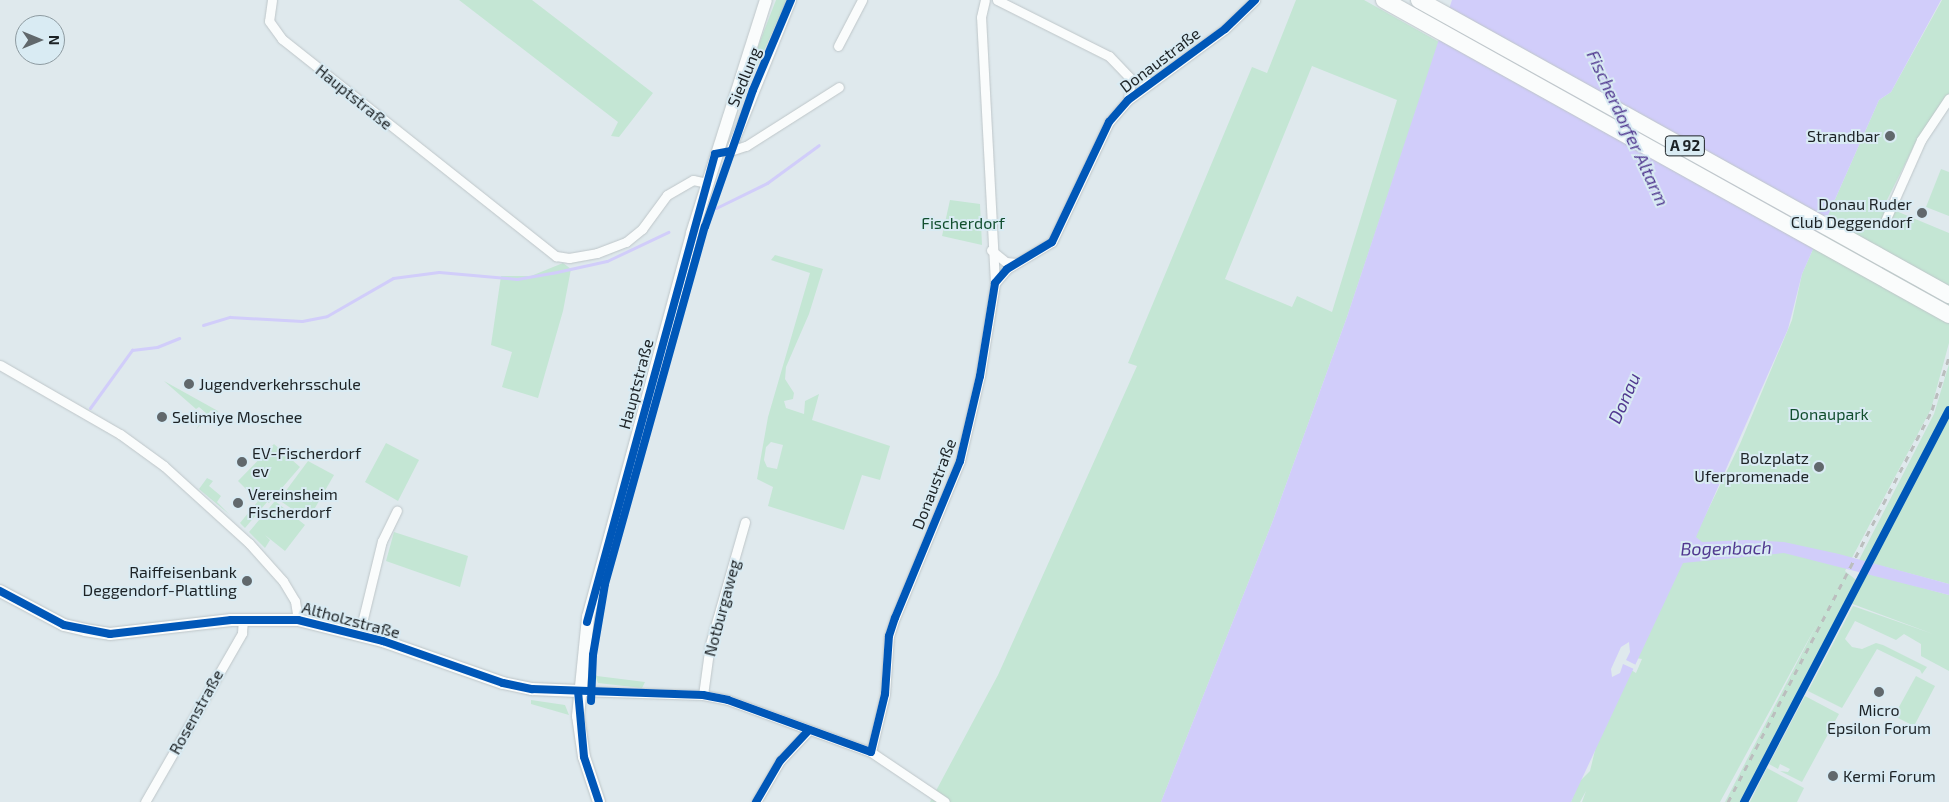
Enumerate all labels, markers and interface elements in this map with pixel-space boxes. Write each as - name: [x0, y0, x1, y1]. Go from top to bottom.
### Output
- north arrow: [15, 15, 65, 65]
- street label: Donaustraße: [1116, 24, 1204, 96]
- text: N: [46, 35, 63, 45]
- street label: Siedlung: [723, 44, 765, 110]
- water label: Fischerdorfer Altarm: [1582, 46, 1674, 210]
- street label: Hauptstraße: [312, 60, 396, 134]
- place label: Strandbar: [1807, 126, 1880, 146]
- marker: Strandbar: [1884, 130, 1896, 142]
- road number: A 92: [1664, 134, 1706, 158]
- place label: Donau Ruder Club Deggendorf: [1791, 194, 1912, 232]
- marker: Donau Ruder Club Deggendorf: [1916, 207, 1928, 219]
- park label: Fischerdorf: [921, 213, 1005, 233]
- street label: Hauptstraße: [615, 337, 657, 431]
- water label: Donau: [1603, 369, 1645, 427]
- place label: Jugendverkehrsschule: [199, 374, 361, 394]
- marker: Jugendverkehrsschule: [183, 378, 195, 390]
- park label: Donaupark: [1789, 404, 1869, 424]
- place label: Selimiye Moschee: [172, 407, 302, 427]
- marker: Selimiye Moschee: [156, 411, 168, 423]
- street label: Donaustraße: [908, 436, 960, 532]
- place label: EV-Fischerdorf ev: [252, 443, 361, 481]
- place label: Bolzplatz Uferpromenade: [1694, 448, 1809, 486]
- marker: EV-Fischerdorf ev: [236, 456, 248, 468]
- marker: Bolzplatz Uferpromenade: [1813, 461, 1825, 473]
- place label: Vereinsheim Fischerdorf: [248, 484, 338, 522]
- marker: Vereinsheim Fischerdorf: [232, 497, 244, 509]
- water label: Bogenbach: [1680, 536, 1772, 560]
- street label: Notburgaweg: [700, 558, 744, 658]
- place label: Raiffeisenbank Deggendorf-Plattling: [83, 562, 237, 600]
- marker: Raiffeisenbank Deggendorf-Plattling: [241, 575, 253, 587]
- street label: Altholzstraße: [300, 598, 402, 642]
- street label: Rosenstraße: [165, 666, 227, 758]
- marker: Micro Epsilon Forum: [1873, 686, 1885, 698]
- place label: Micro Epsilon Forum: [1827, 700, 1931, 738]
- place label: Kermi Forum: [1843, 766, 1936, 786]
- marker: Kermi Forum: [1827, 770, 1839, 782]

